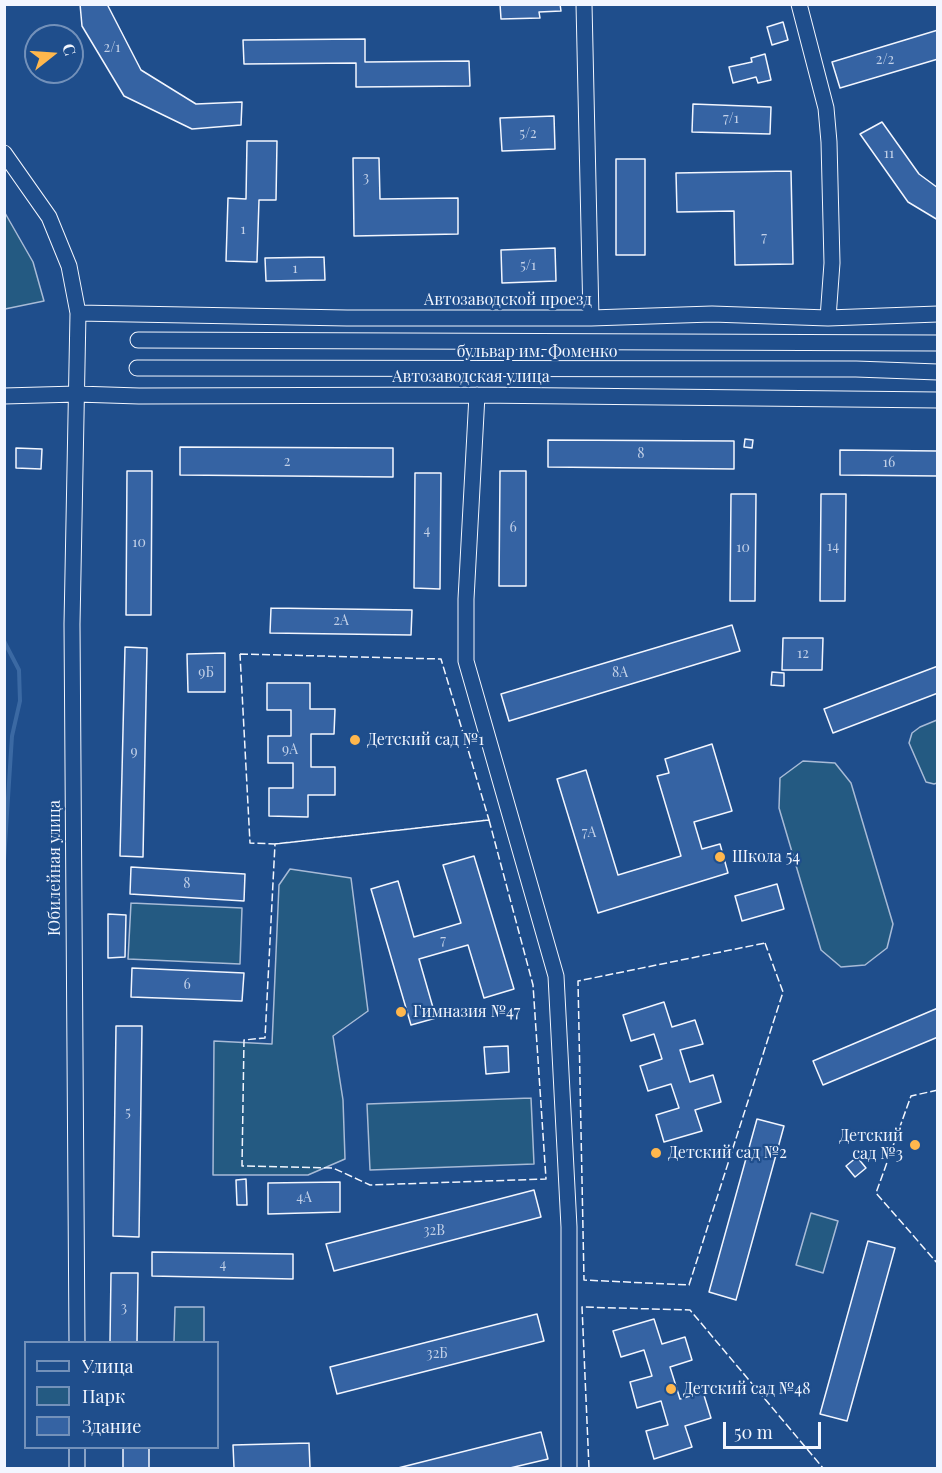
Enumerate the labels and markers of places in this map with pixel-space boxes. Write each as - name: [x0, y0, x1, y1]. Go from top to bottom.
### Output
- place label: Детский сад №1: [367, 730, 484, 750]
- marker: Детский сад №1: [348, 733, 362, 747]
- place label: Школа 54: [732, 847, 800, 867]
- marker: Школа 54: [713, 850, 727, 864]
- place label: Гимназия №47: [413, 1002, 520, 1022]
- marker: Гимназия №47: [394, 1005, 408, 1019]
- place label: Детский сад №3: [839, 1126, 903, 1164]
- marker: Детский сад №3: [908, 1138, 922, 1152]
- place label: Детский сад №2: [668, 1143, 787, 1163]
- marker: Детский сад №2: [649, 1146, 663, 1160]
- place label: Детский сад №48: [683, 1379, 811, 1399]
- marker: Детский сад №48: [664, 1382, 678, 1396]

